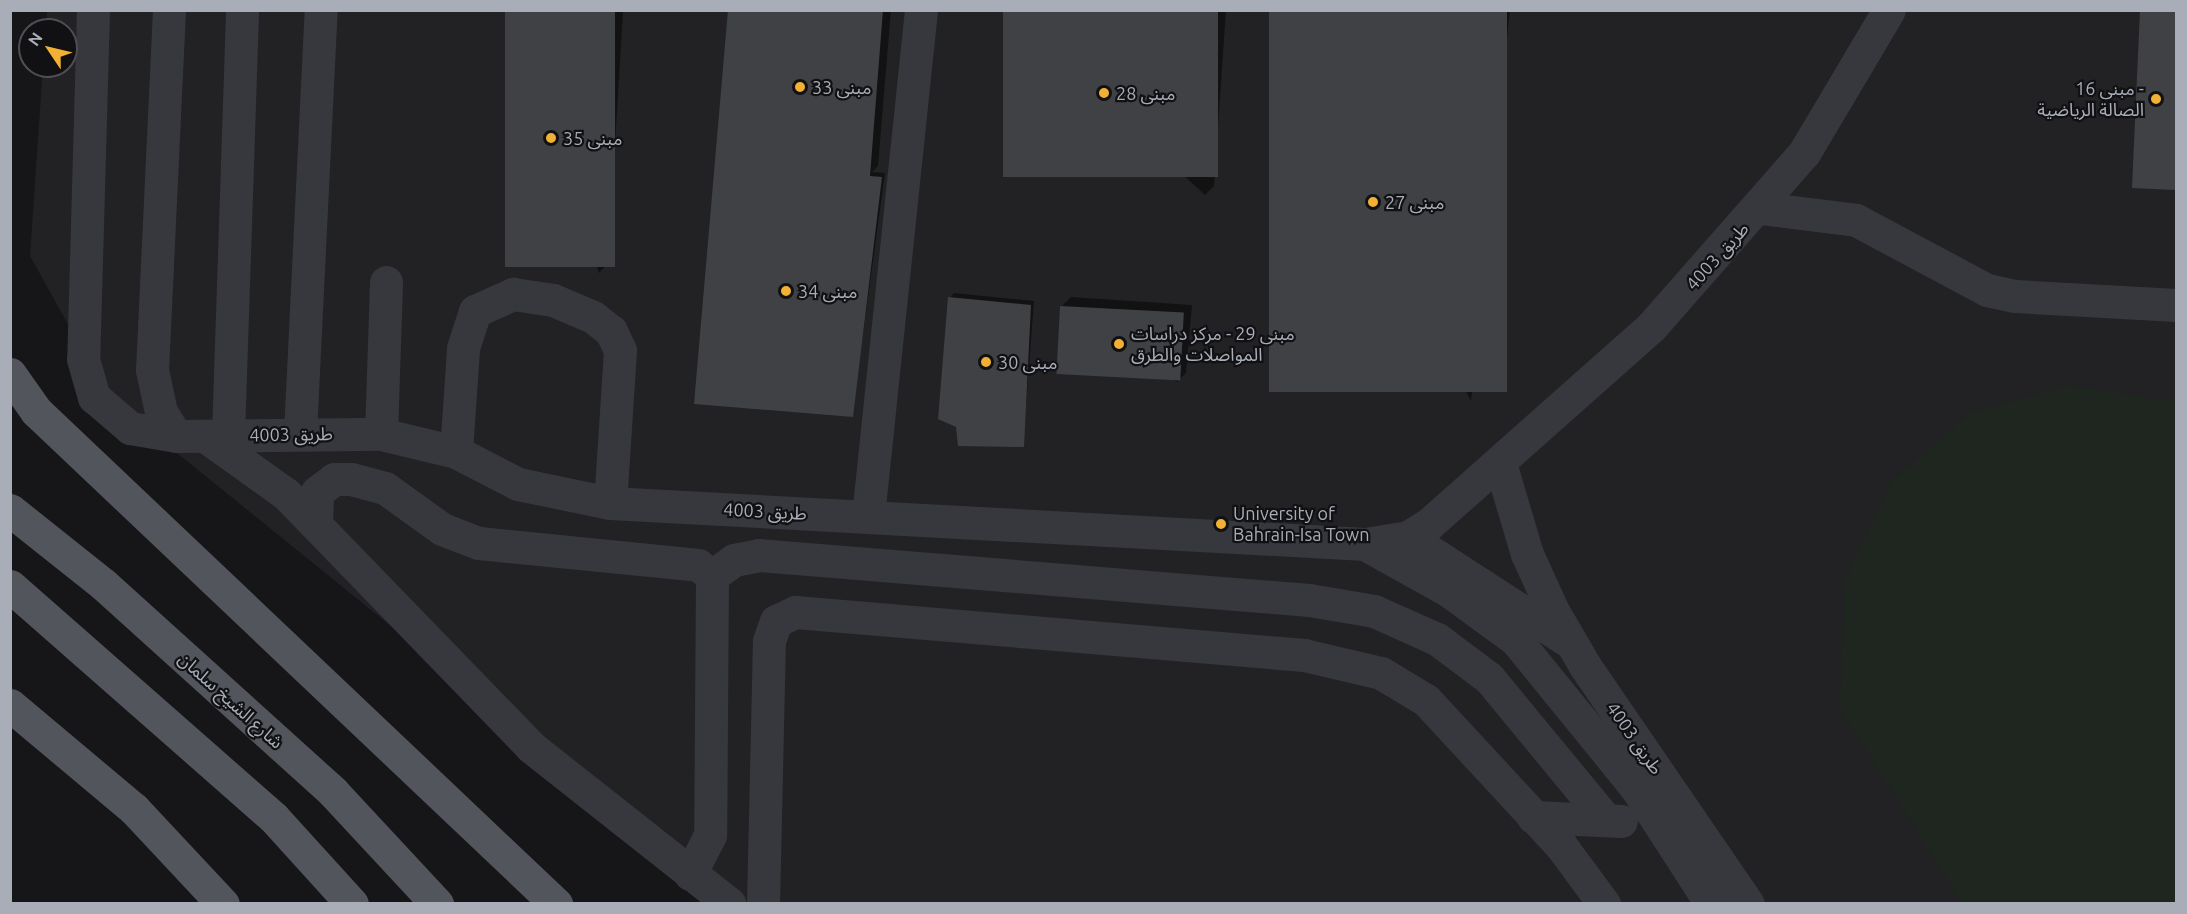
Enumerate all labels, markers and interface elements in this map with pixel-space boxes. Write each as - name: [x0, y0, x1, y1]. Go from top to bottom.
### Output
- north arrow: [18, 18, 78, 78]
- text: N: [24, 29, 46, 49]
- place label: مبنى 33: [812, 76, 871, 98]
- place label: مبنى 16 - الصالة الرياضية: [2037, 78, 2144, 121]
- marker: مبنى 33: [793, 80, 807, 94]
- place label: مبنى 28: [1116, 82, 1175, 104]
- marker: مبنى 28: [1097, 86, 1111, 100]
- marker: مبنى 16 - الصالة الرياضية: [2149, 92, 2163, 106]
- place label: مبنى 35: [563, 127, 622, 149]
- marker: مبنى 35: [544, 131, 558, 145]
- place label: مبنى 27: [1385, 191, 1444, 213]
- marker: مبنى 27: [1366, 195, 1380, 209]
- street label: طريق 4003: [1681, 218, 1753, 294]
- place label: مبنى 34: [798, 280, 857, 302]
- marker: مبنى 34: [779, 284, 793, 298]
- place label: مبنى 29 - مركز دراسات المواصلات والطرق: [1131, 323, 1295, 366]
- marker: مبنى 29 - مركز دراسات المواصلات والطرق: [1112, 337, 1126, 351]
- place label: مبنى 30: [998, 351, 1057, 373]
- marker: مبنى 30: [979, 355, 993, 369]
- street label: طريق 4003: [249, 422, 333, 446]
- street label: طريق 4003: [723, 498, 807, 524]
- place label: University of Bahrain-Isa Town: [1233, 503, 1370, 546]
- marker: University of Bahrain-Isa Town: [1214, 517, 1228, 531]
- street label: شارع الشيخ سلمان: [174, 647, 288, 753]
- street label: طريق 4003: [1602, 698, 1668, 778]

